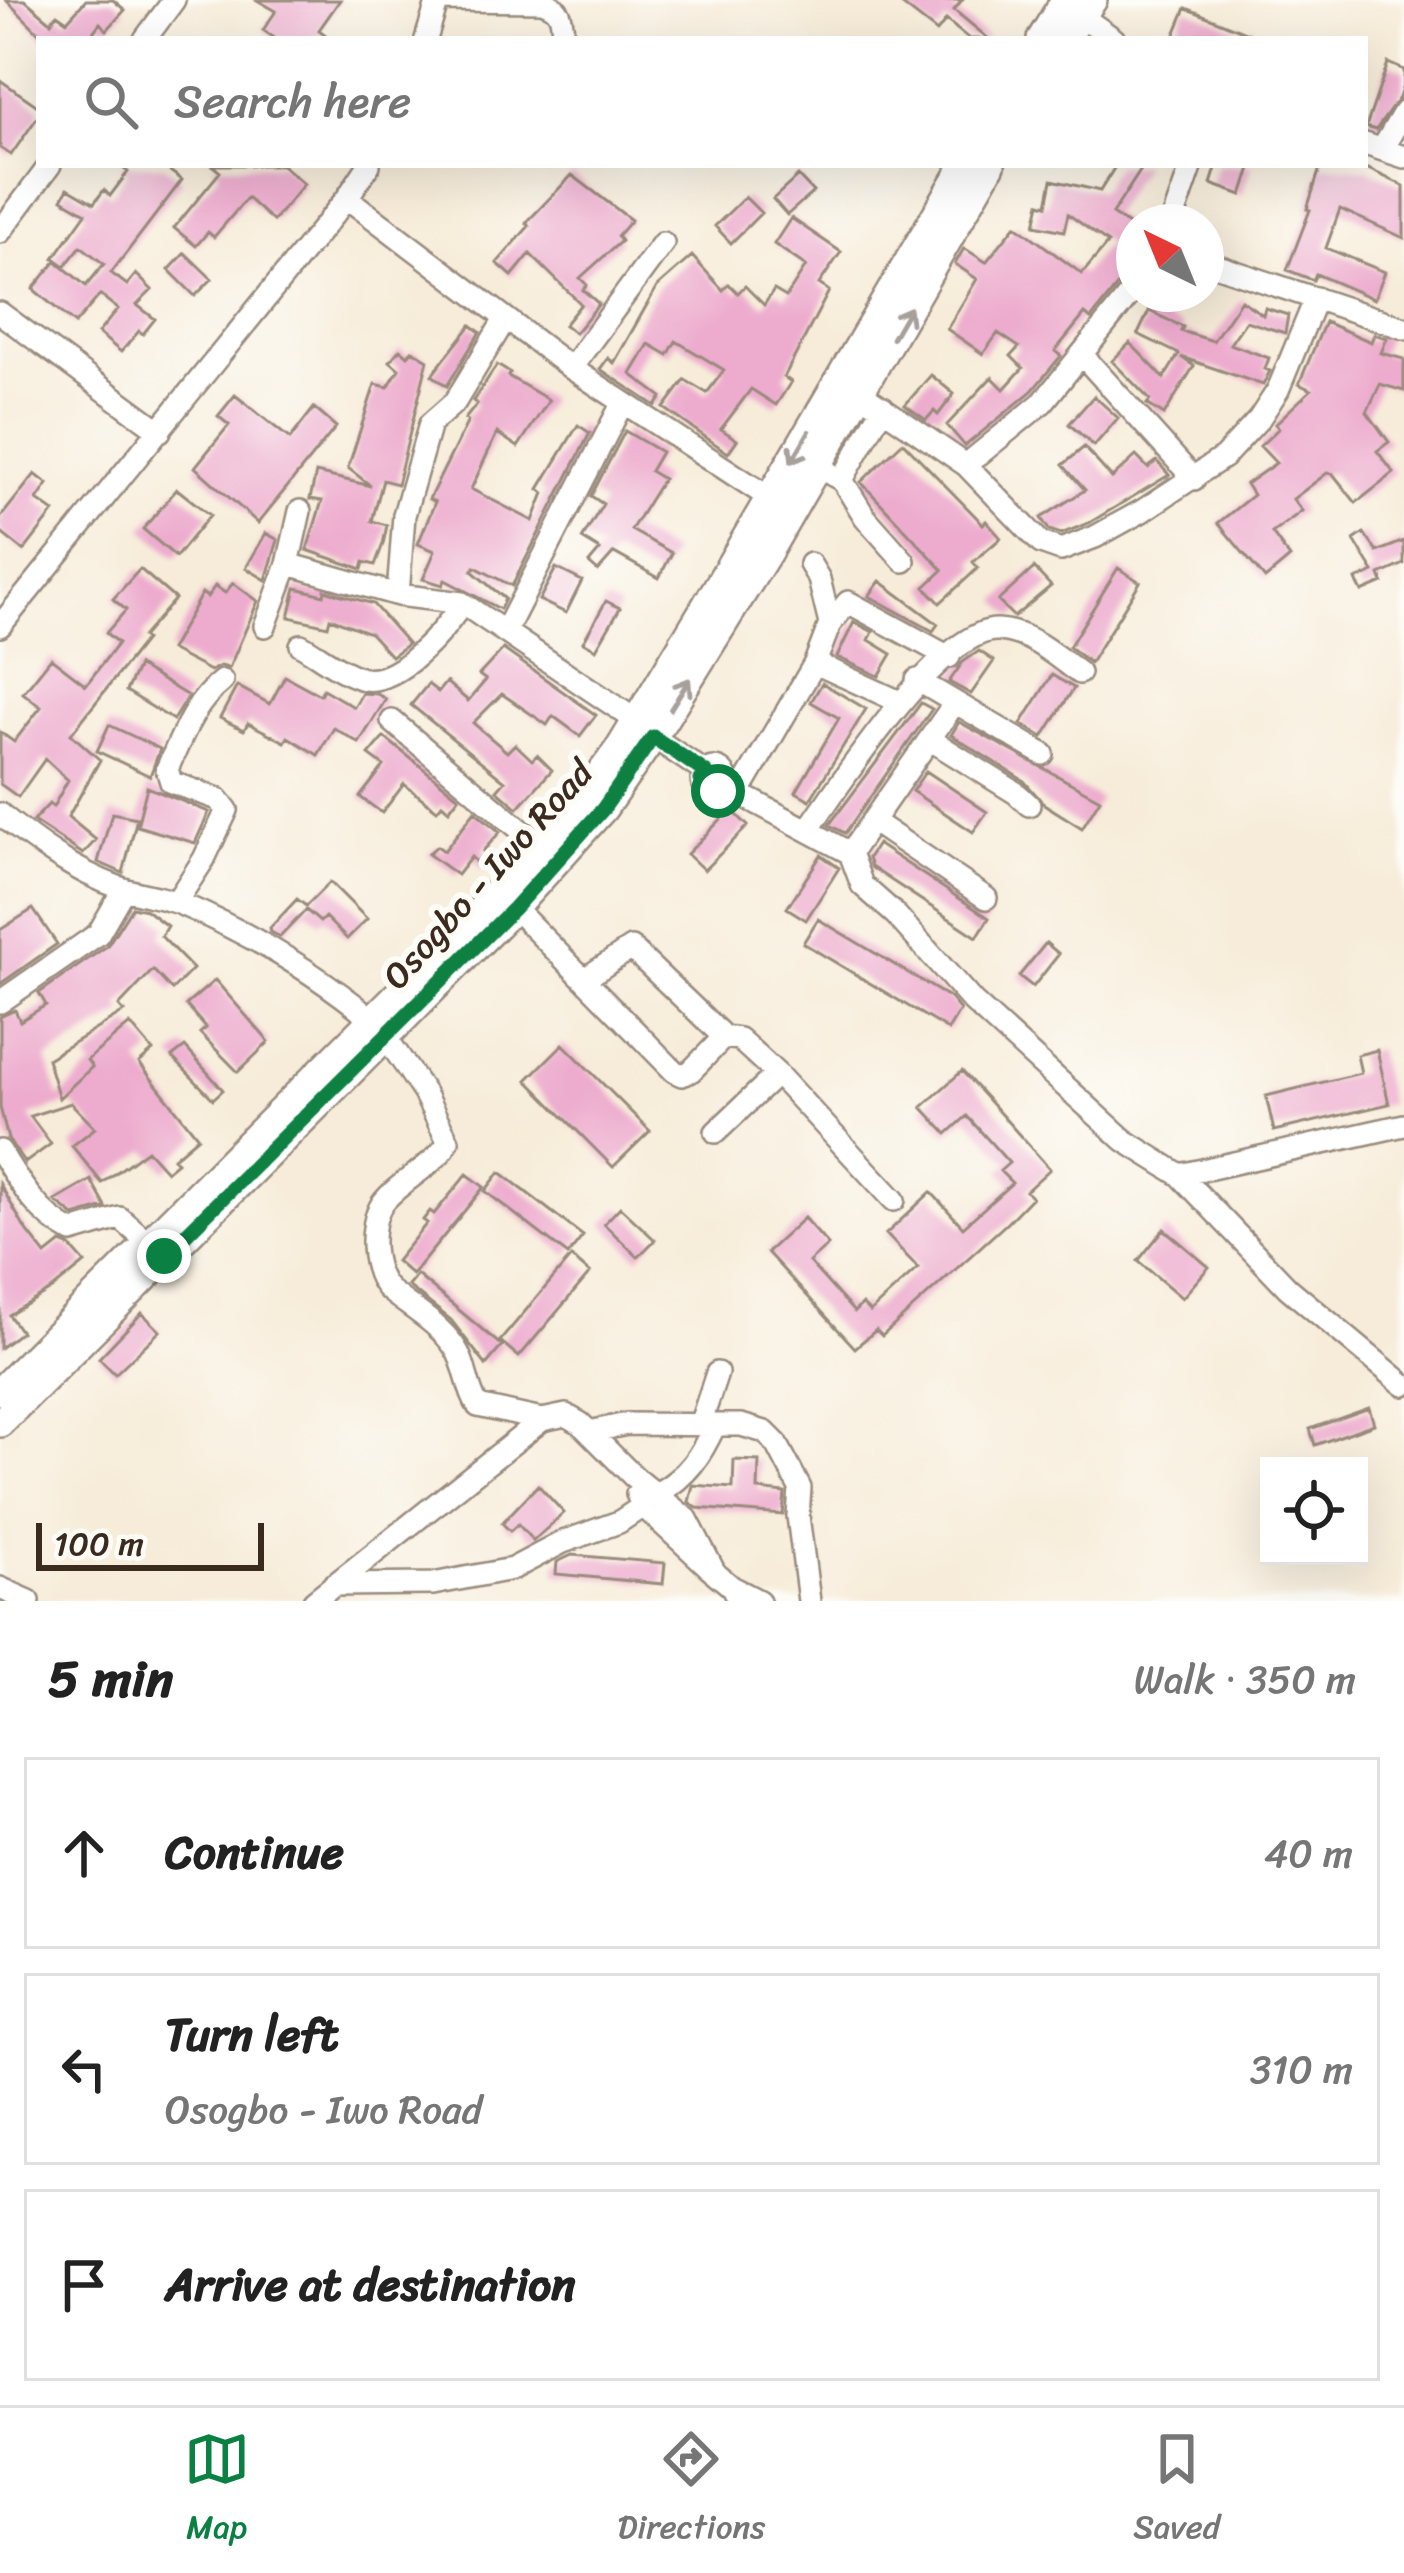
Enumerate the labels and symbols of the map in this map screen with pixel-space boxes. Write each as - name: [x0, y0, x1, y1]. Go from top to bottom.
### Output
- north arrow: [1116, 204, 1224, 312]
- one-way arrow: [889, 306, 913, 341]
- one-way arrow: [788, 429, 812, 463]
- one-way arrow: [668, 678, 692, 712]
- street label: Osogbo - Iwo Road: [366, 743, 611, 1005]
- route start: [691, 764, 745, 818]
- route end: [137, 1229, 191, 1283]
- scale bar: [36, 1517, 264, 1570]

